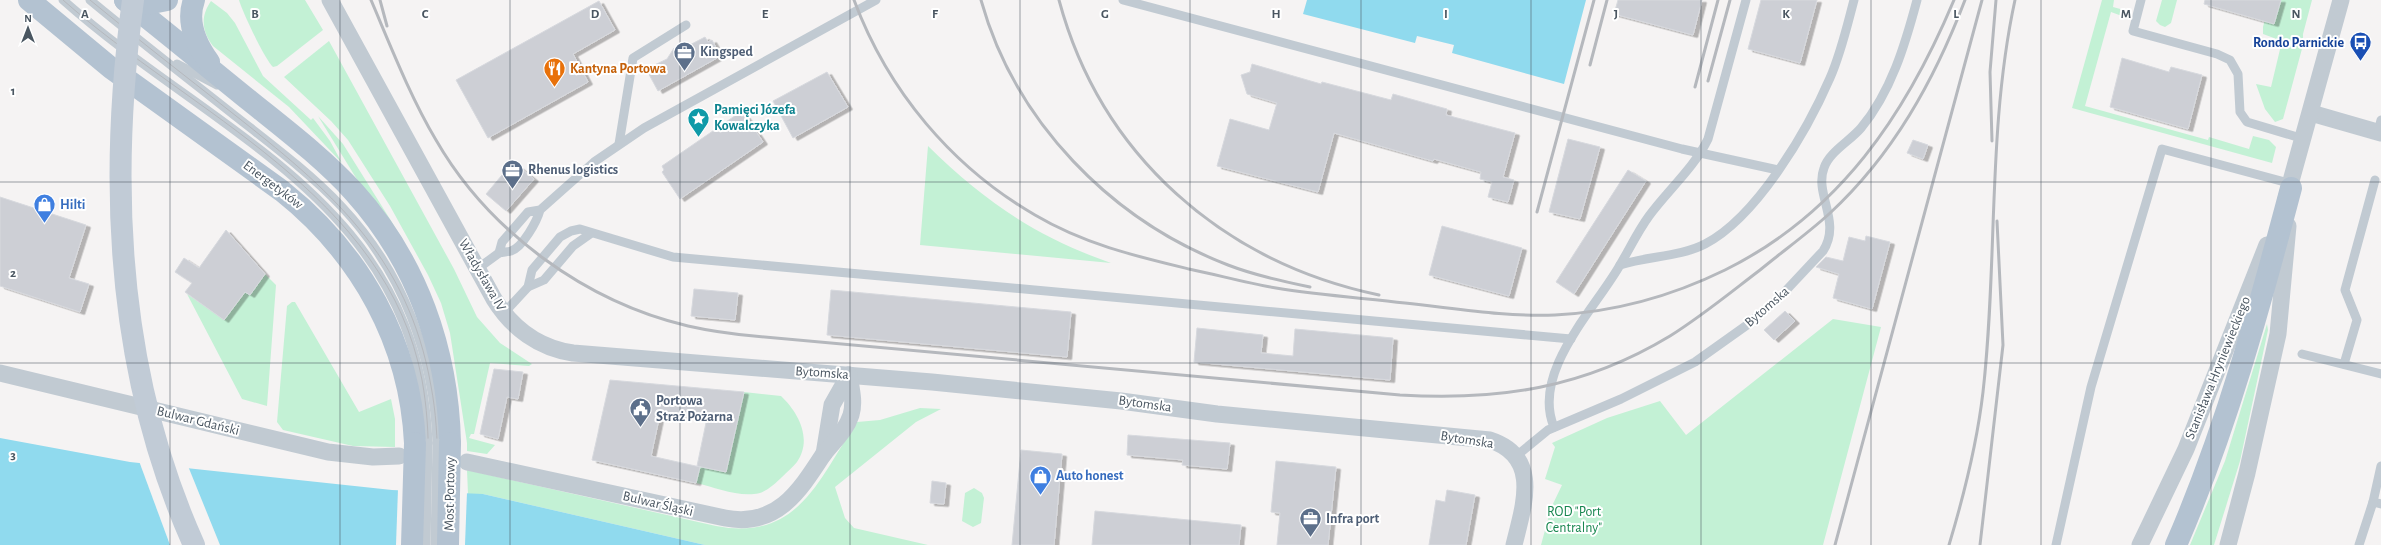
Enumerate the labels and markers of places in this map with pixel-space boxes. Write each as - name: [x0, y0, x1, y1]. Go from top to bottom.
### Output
- bus stop icon: Rondo Parnickie: [2347, 30, 2373, 63]
- place label: Rondo Parnickie: [2253, 36, 2344, 50]
- office icon: Kingsped: [671, 39, 697, 72]
- place label: Kingsped: [700, 45, 753, 59]
- restaurant icon: Kantyna Portowa: [542, 56, 568, 89]
- place label: Kantyna Portowa: [570, 62, 666, 76]
- place label: Pamięci Józefa Kowalczyka: [714, 103, 796, 133]
- place icon: Pamięci Józefa Kowalczyka: [686, 105, 712, 138]
- office icon: Rhenus logistics: [499, 157, 525, 190]
- place label: Rhenus logistics: [528, 163, 618, 177]
- shop icon: Hilti: [31, 192, 57, 225]
- place label: Hilti: [60, 198, 85, 212]
- place label: Portowa Straż Pożarna: [656, 394, 733, 424]
- public building icon: Portowa Straż Pożarna: [628, 396, 654, 429]
- shop icon: Auto honest: [1028, 463, 1054, 496]
- place label: Auto honest: [1056, 469, 1124, 483]
- office icon: Infra port: [1298, 506, 1324, 539]
- place label: Infra port: [1326, 512, 1380, 526]

